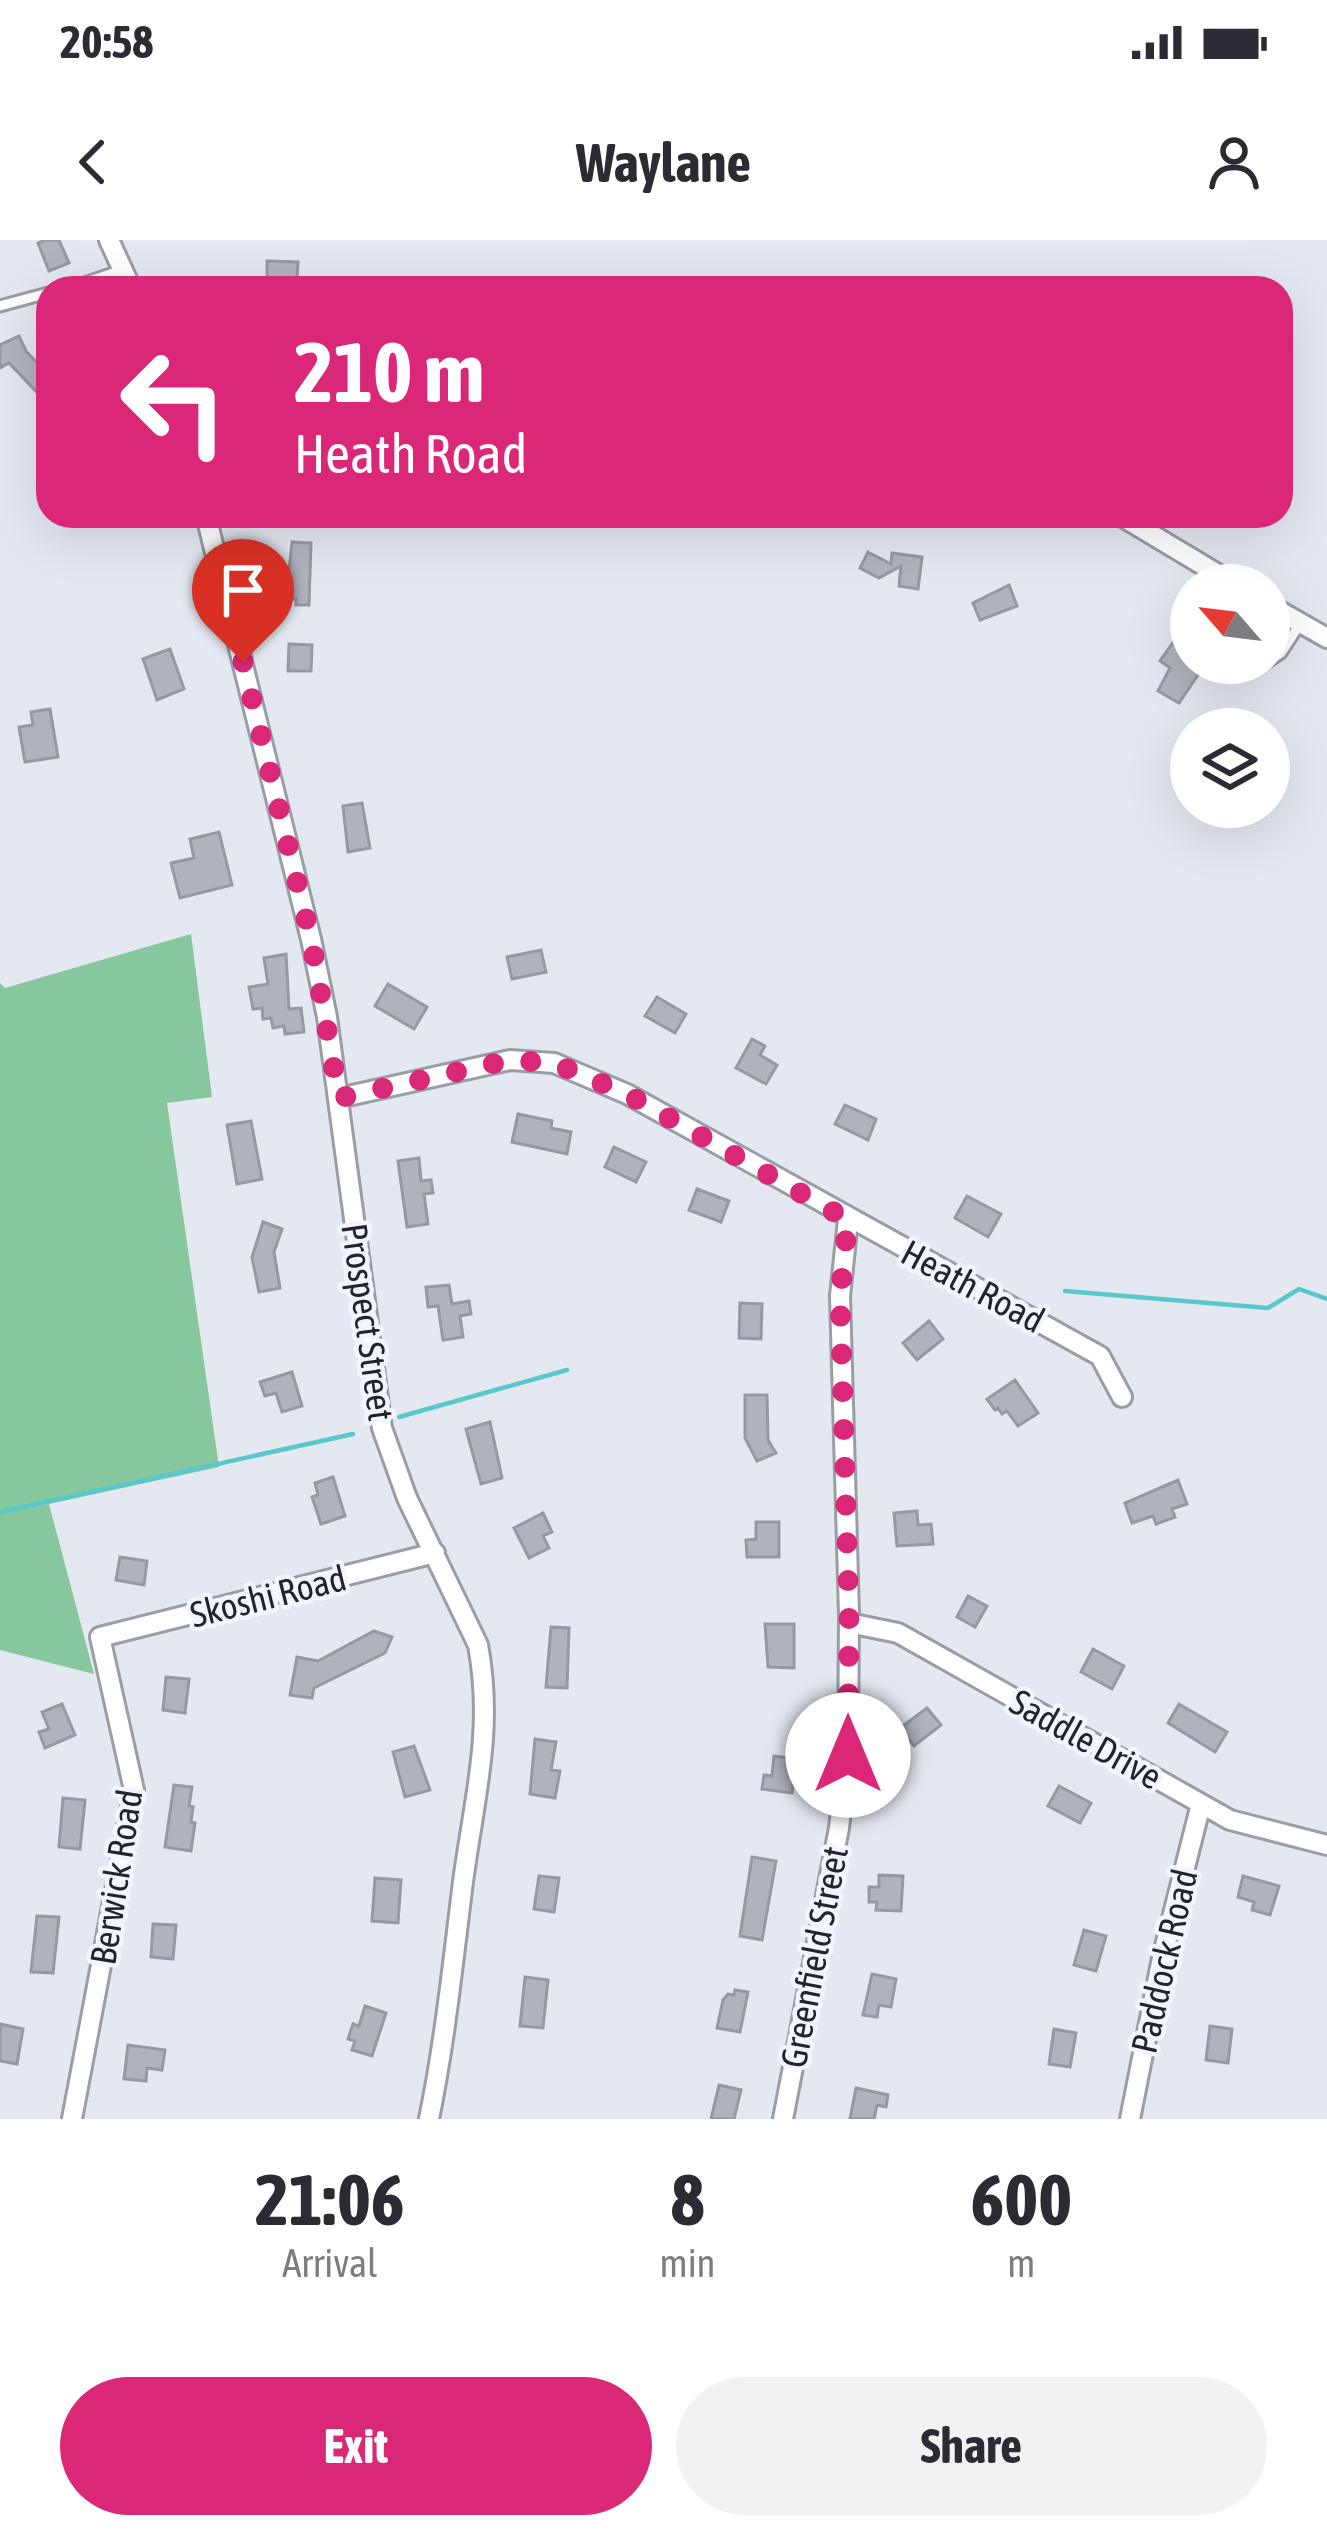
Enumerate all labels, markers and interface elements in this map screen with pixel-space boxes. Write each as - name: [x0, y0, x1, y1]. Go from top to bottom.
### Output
- text: 20:58: [60, 16, 154, 68]
- icon: back: [60, 129, 126, 195]
- icon: person: [1201, 129, 1267, 195]
- text: Waylane: [576, 132, 751, 193]
- icon: left: [96, 324, 252, 480]
- text: 210 m: [294, 324, 484, 420]
- text: Heath Road: [294, 423, 527, 484]
- pin: [192, 539, 294, 662]
- icon: arrive: [210, 557, 276, 623]
- north arrow: [1170, 564, 1290, 684]
- map controls: [1170, 564, 1290, 828]
- button: layers: [1170, 708, 1290, 828]
- street label: Prospect Street: [333, 1221, 403, 1423]
- street label: Heath Road: [894, 1231, 1052, 1341]
- street label: Skoshi Road: [186, 1556, 350, 1636]
- street label: Saddle Drive: [1003, 1680, 1169, 1798]
- position arrow: [785, 1692, 911, 1818]
- street label: Berwick Road: [81, 1786, 151, 1968]
- street label: Greenfield Street: [772, 1843, 856, 2071]
- street label: Paddock Road: [1122, 1865, 1206, 2057]
- text: 21:06: [255, 2158, 405, 2240]
- text: 8: [671, 2158, 704, 2240]
- text: 600: [971, 2158, 1072, 2240]
- text: Arrival: [282, 2241, 377, 2285]
- text: min: [660, 2241, 716, 2285]
- text: m: [1007, 2241, 1035, 2285]
- button: Exit: [60, 2377, 652, 2515]
- button: Share: [676, 2377, 1267, 2515]

